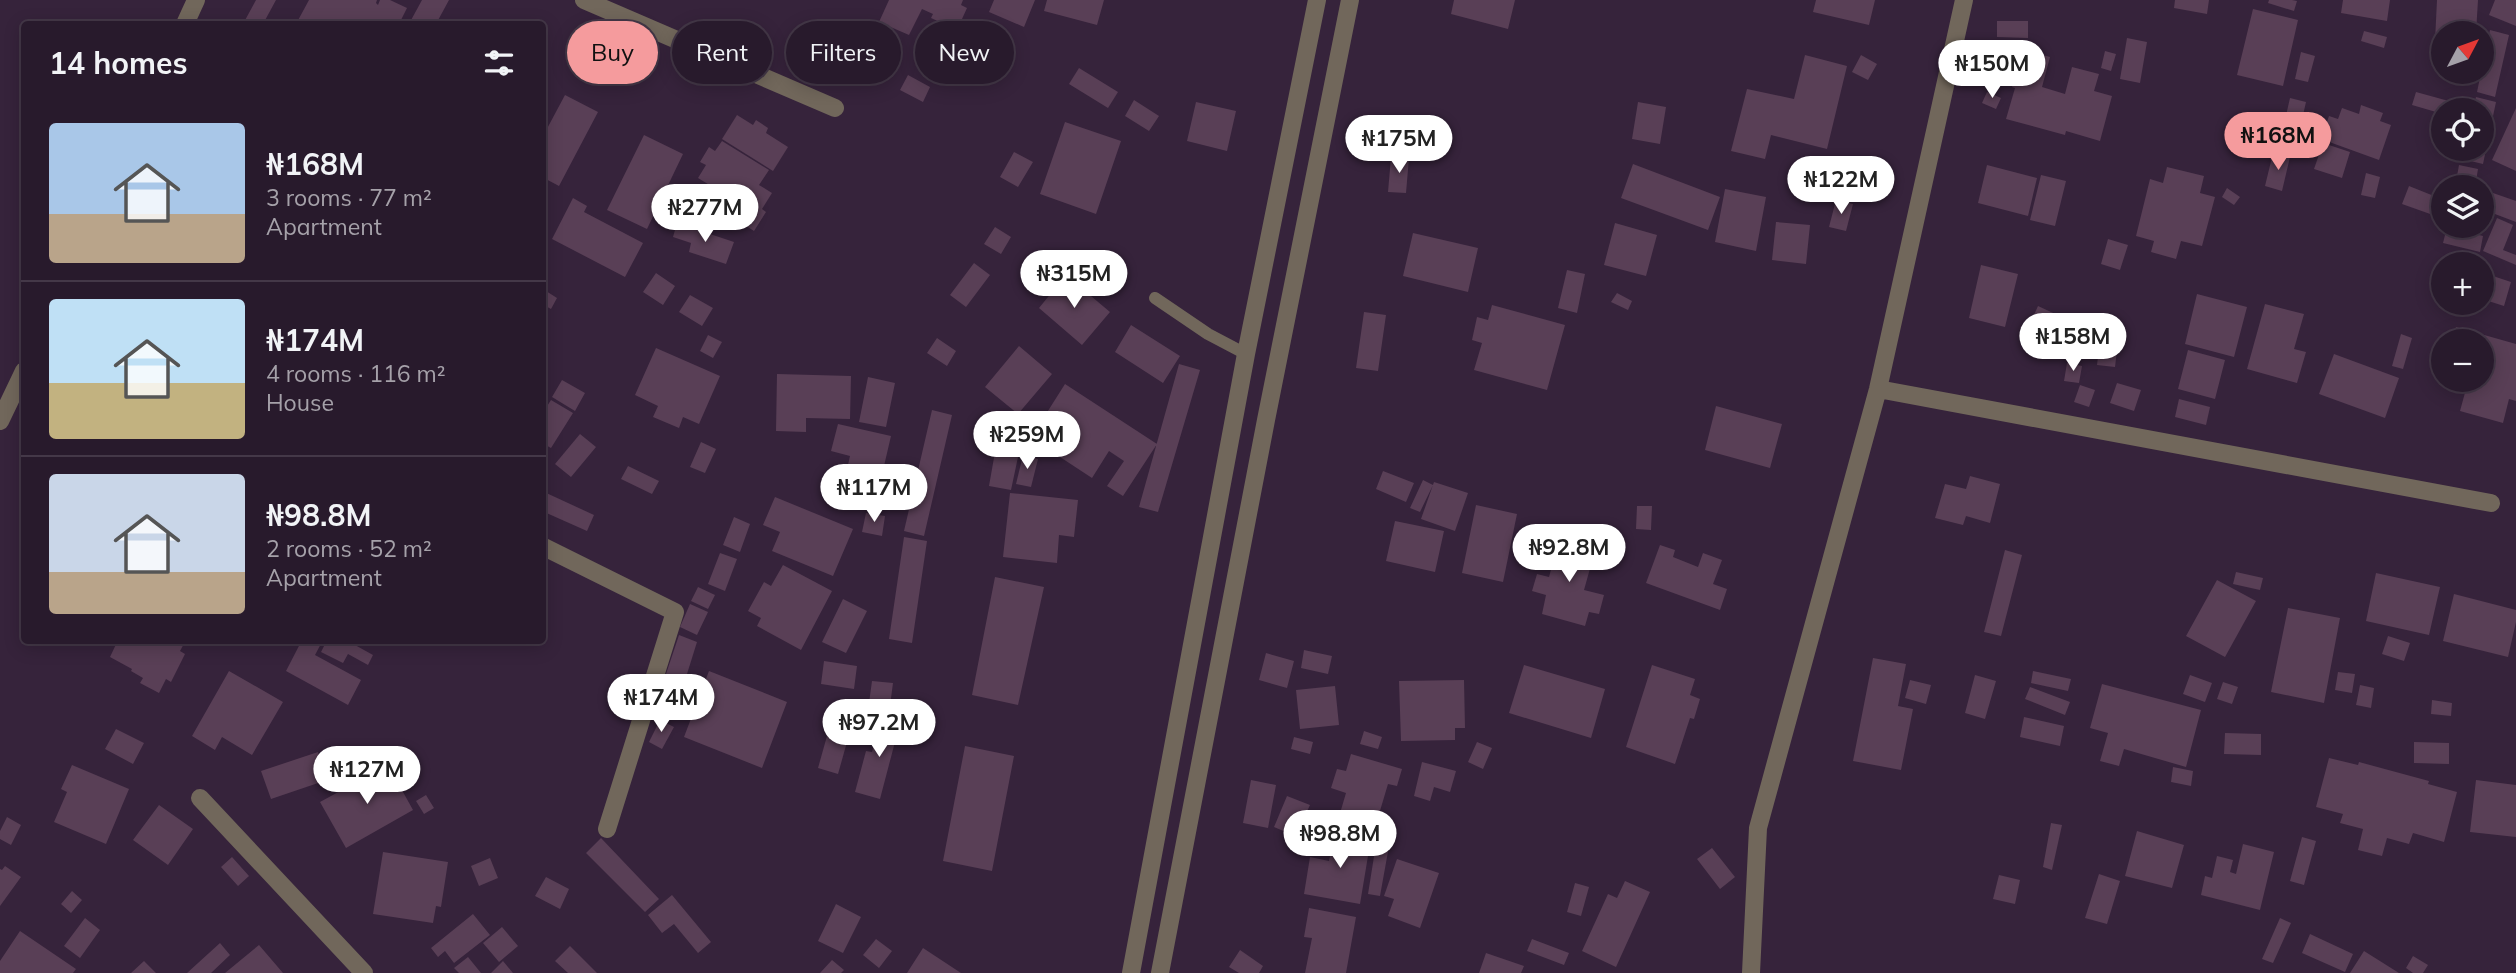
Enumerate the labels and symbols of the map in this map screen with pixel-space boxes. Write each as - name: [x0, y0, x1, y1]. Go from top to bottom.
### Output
- north arrow: [2431, 21, 2494, 84]
- pin: ₦150M: [1943, 41, 2041, 100]
- pin: ₦168M: [2229, 113, 2327, 172]
- pin: ₦175M: [1350, 116, 1448, 175]
- pin: ₦122M: [1792, 156, 1890, 216]
- pin: ₦277M: [656, 184, 754, 244]
- pin: ₦315M: [1025, 250, 1123, 310]
- pin: ₦158M: [2024, 314, 2122, 373]
- pin: ₦259M: [978, 412, 1076, 471]
- pin: ₦117M: [825, 464, 923, 524]
- pin: ₦92.8M: [1512, 524, 1626, 584]
- pin: ₦174M: [612, 674, 710, 734]
- pin: ₦97.2M: [822, 700, 936, 759]
- pin: ₦127M: [318, 746, 416, 806]
- pin: ₦98.8M: [1283, 810, 1397, 870]

